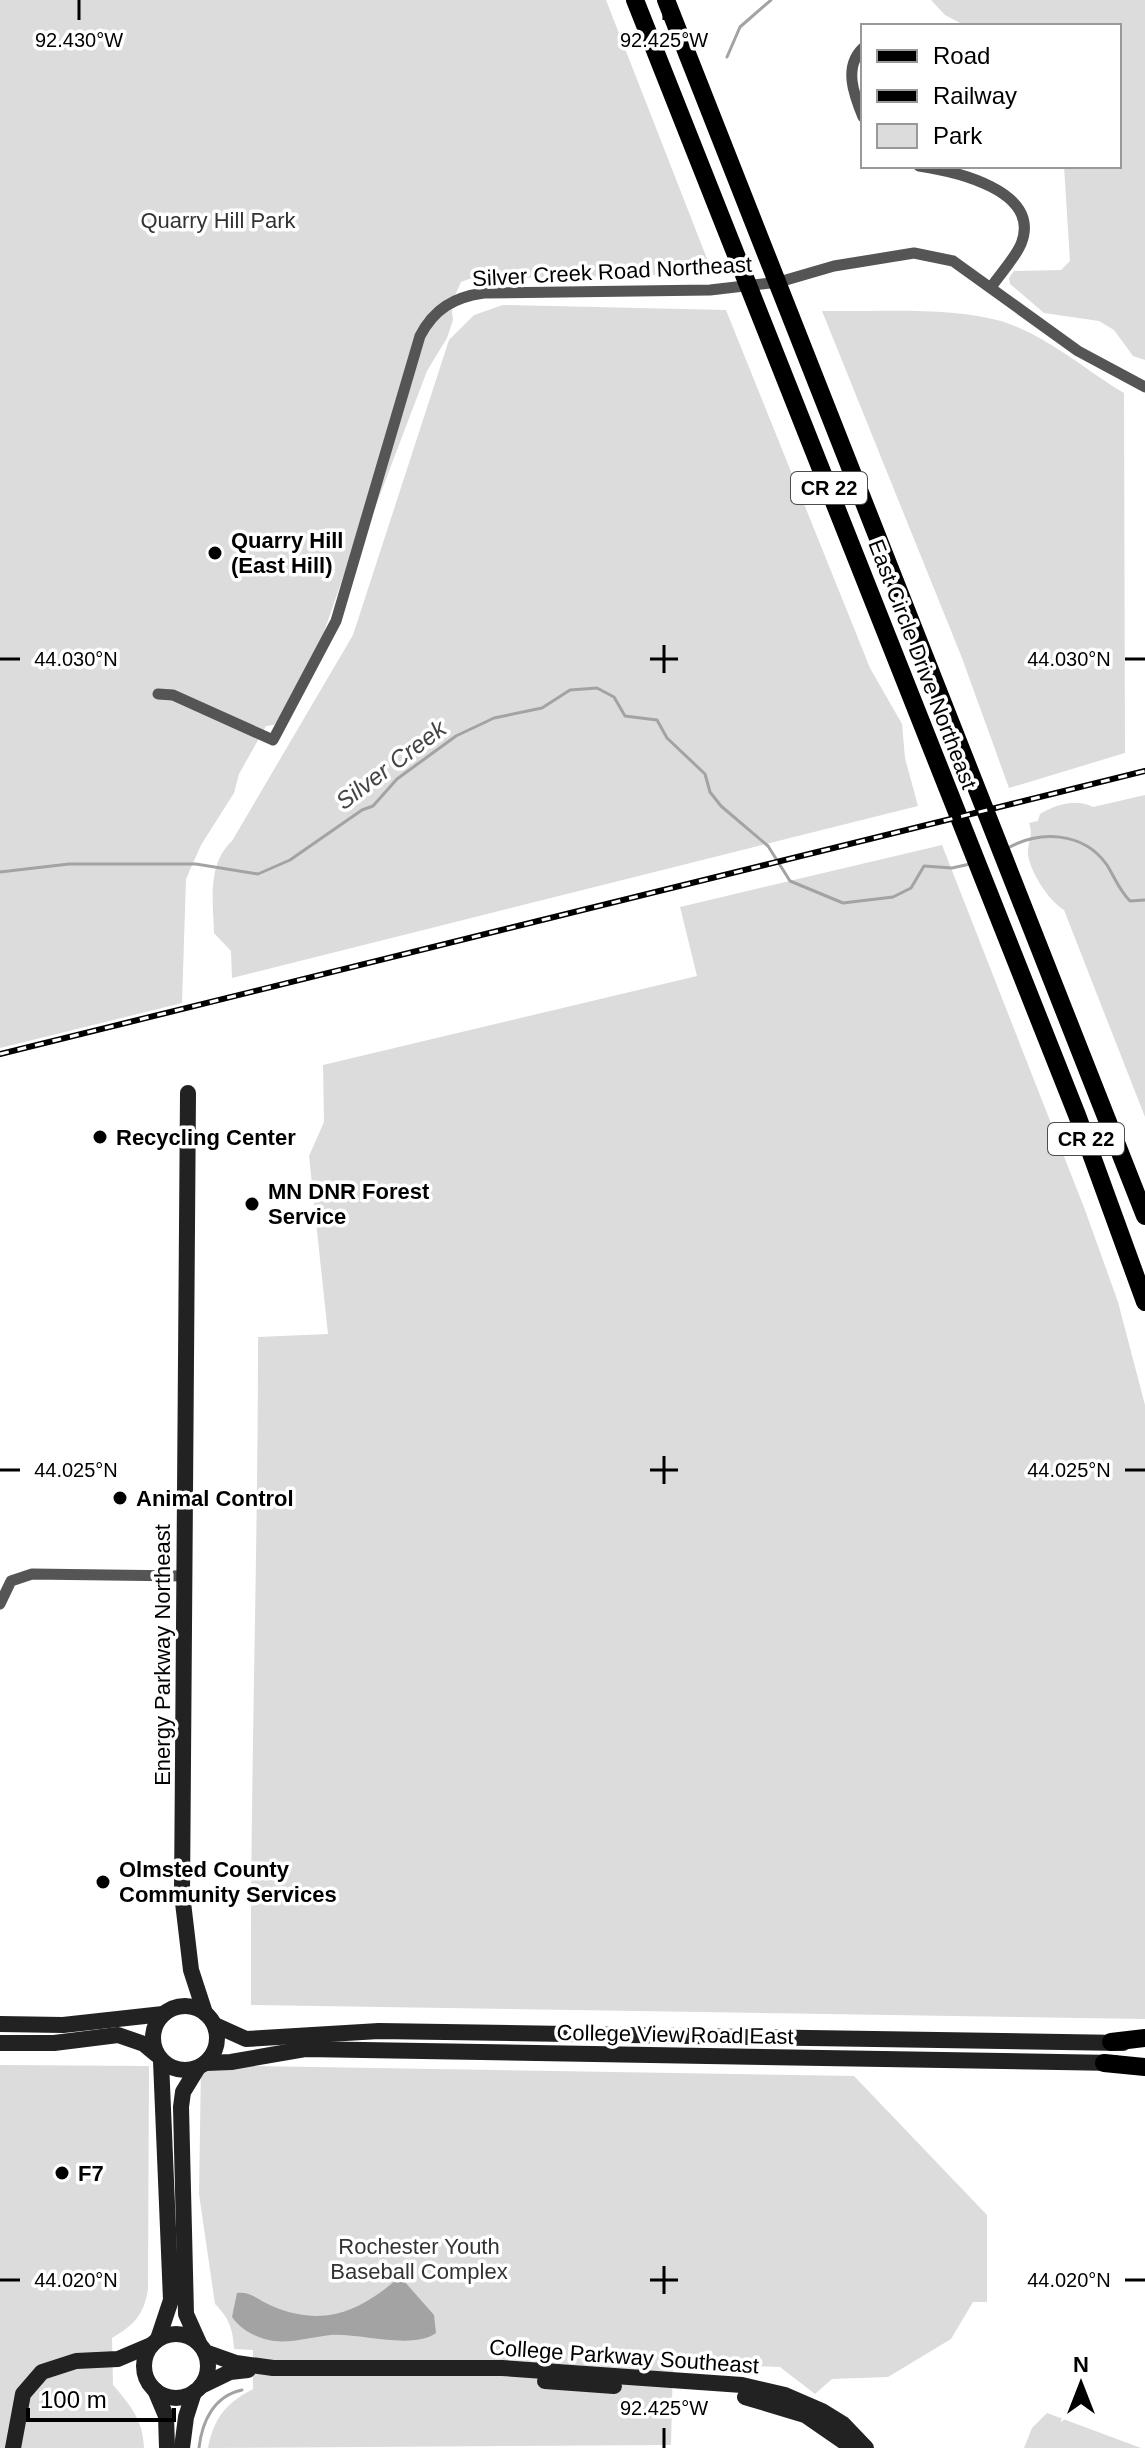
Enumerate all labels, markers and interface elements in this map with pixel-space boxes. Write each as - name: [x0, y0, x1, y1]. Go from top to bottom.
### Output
- legend: [861, 24, 1121, 168]
- text: 92.430°W: [35, 29, 123, 51]
- text: 92.425°W: [620, 29, 708, 51]
- text: Road: [933, 42, 990, 69]
- text: Railway: [933, 82, 1017, 109]
- text: Park: [933, 122, 983, 149]
- park label: Quarry Hill Park: [140, 208, 297, 233]
- street label: Silver Creek Road Northeast: [472, 252, 752, 291]
- road number: CR 22: [791, 472, 867, 504]
- place label: Quarry Hill (East Hill): [231, 528, 343, 578]
- street label: East Circle Drive Northeast: [863, 536, 982, 793]
- marker: Quarry Hill (East Hill): [206, 544, 224, 562]
- text: 44.030°N: [34, 648, 118, 670]
- text: 44.030°N: [1027, 648, 1111, 670]
- water label: Silver Creek: [330, 713, 453, 815]
- road number: CR 22: [1048, 1123, 1124, 1155]
- place label: Recycling Center: [116, 1125, 296, 1150]
- marker: Recycling Center: [91, 1128, 109, 1146]
- place label: MN DNR Forest Service: [268, 1179, 430, 1229]
- marker: MN DNR Forest Service: [243, 1195, 261, 1213]
- text: 44.025°N: [34, 1459, 118, 1481]
- text: 44.025°N: [1027, 1459, 1111, 1481]
- place label: Animal Control: [136, 1486, 294, 1511]
- marker: Animal Control: [111, 1489, 129, 1507]
- street label: Energy Parkway Northeast: [150, 1524, 175, 1786]
- place label: Olmsted County Community Services: [119, 1857, 337, 1907]
- marker: Olmsted County Community Services: [94, 1873, 112, 1891]
- street label: College View Road East: [556, 2020, 794, 2049]
- place label: F7: [78, 2161, 104, 2186]
- marker: F7: [53, 2164, 71, 2182]
- park label: Rochester Youth Baseball Complex: [330, 2234, 508, 2284]
- text: 44.020°N: [34, 2269, 118, 2291]
- text: 44.020°N: [1027, 2269, 1111, 2291]
- street label: College Parkway Southeast: [488, 2335, 760, 2378]
- north arrow: [1041, 2344, 1121, 2424]
- text: N: [1073, 2352, 1089, 2377]
- scale bar: [28, 2372, 174, 2422]
- text: 100 m: [40, 2386, 107, 2413]
- text: 92.425°W: [620, 2397, 708, 2419]

